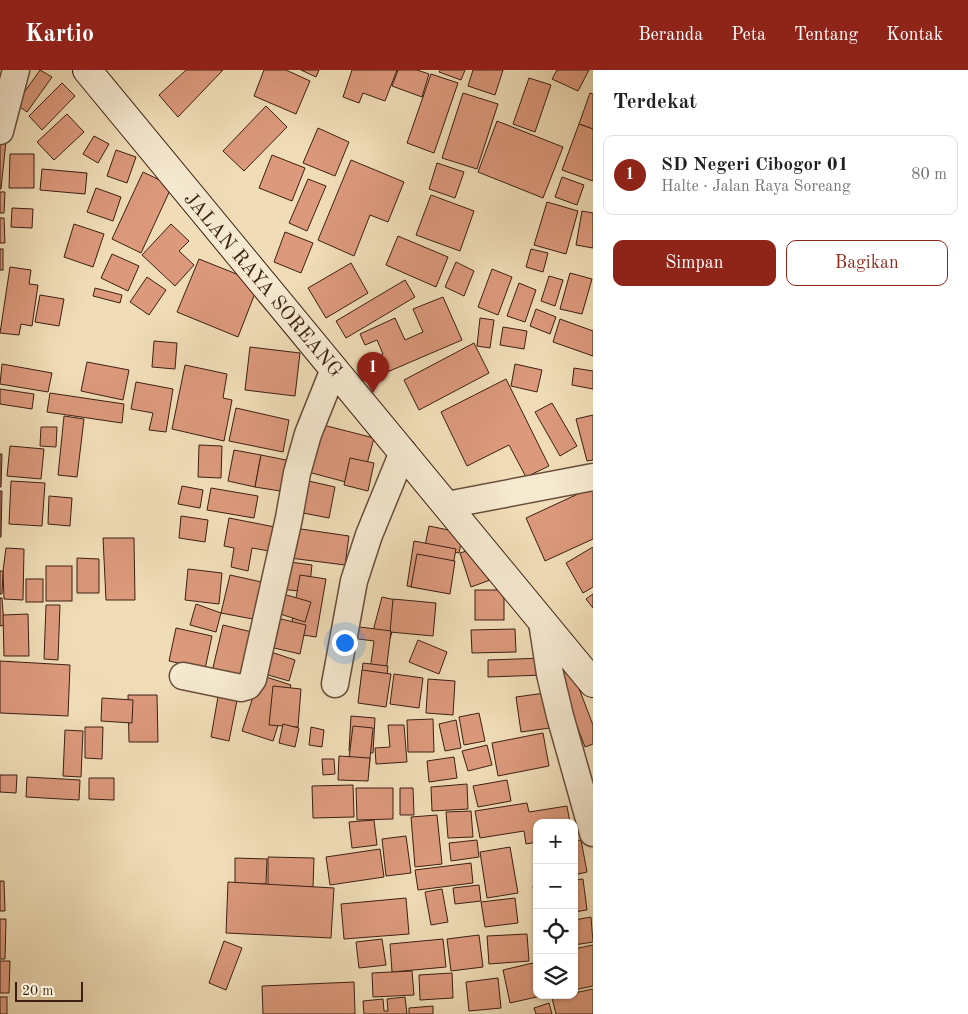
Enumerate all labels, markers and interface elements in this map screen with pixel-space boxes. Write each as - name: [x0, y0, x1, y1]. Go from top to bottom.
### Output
- text: Kartio: [25, 23, 94, 47]
- text: Beranda: [638, 26, 703, 44]
- text: Peta: [731, 26, 766, 44]
- text: Tentang: [794, 26, 858, 44]
- text: Kontak: [886, 26, 943, 44]
- text: Terdekat: [613, 92, 697, 113]
- text: SD Negeri Cibogor 01: [661, 156, 849, 175]
- text: 1: [625, 167, 635, 183]
- text: 80 m: [911, 167, 947, 183]
- text: Halte · Jalan Raya Soreang: [661, 179, 851, 195]
- street label: JALAN RAYA SOREANG: [179, 189, 345, 382]
- button: Simpan: [613, 240, 776, 286]
- button: Bagikan: [786, 240, 948, 286]
- pin: 1: [357, 352, 389, 393]
- your location: [332, 630, 358, 656]
- map controls: [533, 819, 578, 999]
- button: +: [533, 819, 578, 864]
- button: −: [533, 864, 578, 909]
- button: locate: [533, 909, 578, 954]
- button: layers: [533, 954, 578, 999]
- scale bar: [15, 979, 82, 1002]
- text: 20 m: [22, 984, 53, 998]

